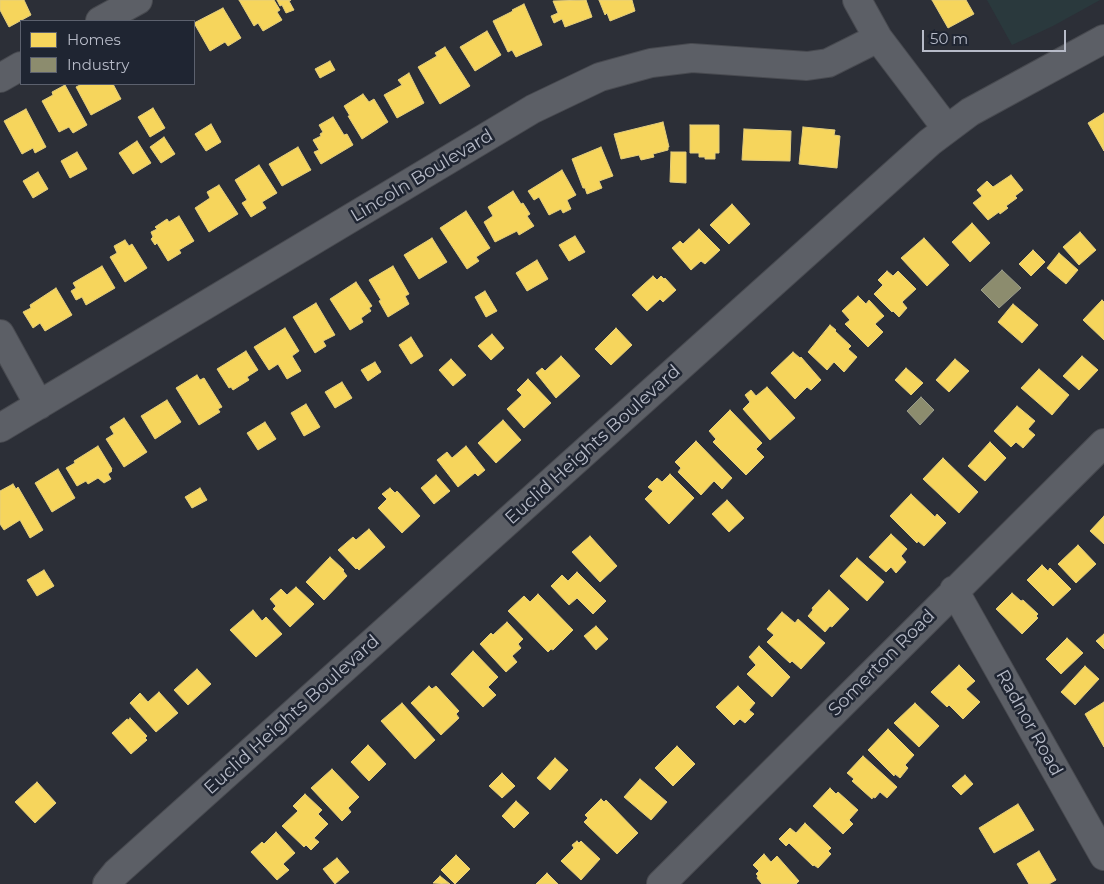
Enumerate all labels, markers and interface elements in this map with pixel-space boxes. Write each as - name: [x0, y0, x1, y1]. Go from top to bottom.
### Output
- legend: [20, 20, 195, 85]
- scale bar: [924, 20, 1068, 52]
- text: 50 m: [930, 29, 968, 48]
- text: Homes: [67, 30, 121, 49]
- text: Industry: [67, 55, 129, 74]
- street label: Lincoln Boulevard: [347, 125, 497, 227]
- street label: Euclid Heights Boulevard: [501, 361, 685, 529]
- street label: Somerton Road: [824, 605, 940, 721]
- street label: Euclid Heights Boulevard: [200, 631, 384, 799]
- street label: Radnor Road: [991, 666, 1067, 780]

